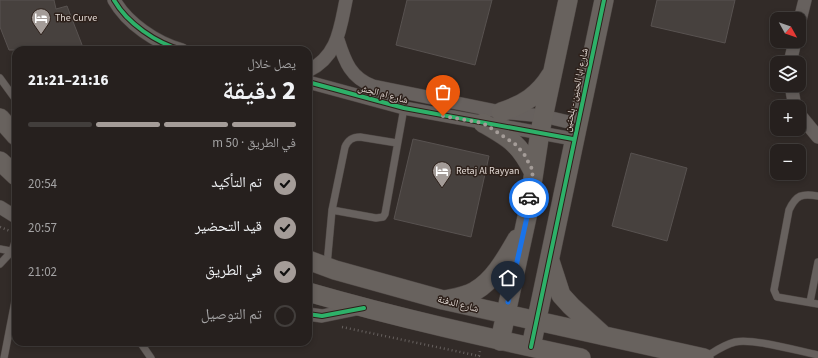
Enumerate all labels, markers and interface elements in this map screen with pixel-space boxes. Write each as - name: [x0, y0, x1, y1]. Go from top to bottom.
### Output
- hotel icon: The Curve: [30, 7, 52, 35]
- place label: The Curve: [55, 11, 97, 25]
- north arrow: [770, 12, 806, 48]
- map controls: [770, 12, 806, 180]
- street label: شارع ابا الحنين - بلحنين: [560, 46, 592, 133]
- text: يصل خلال: [247, 55, 296, 73]
- button: layers: [770, 56, 806, 92]
- text: 21:16–21:21: [28, 70, 109, 91]
- text: 2 دقيقة: [222, 72, 296, 109]
- pin: [426, 75, 460, 116]
- street label: شارع ام الجش: [356, 81, 410, 108]
- icon: bag: [432, 81, 454, 103]
- button: +: [770, 100, 806, 136]
- text: في الطريق · 50 m: [212, 134, 296, 152]
- button: −: [770, 144, 806, 180]
- hotel icon: Retaj Al Rayyan: [431, 160, 453, 188]
- place label: Retaj Al Rayyan: [456, 164, 519, 178]
- text: تم التأكيد: [211, 172, 262, 193]
- icon: check: [274, 173, 296, 195]
- text: 20:54: [28, 175, 57, 193]
- courier: [509, 178, 549, 218]
- icon: car: [518, 187, 540, 209]
- text: قيد التحضير: [195, 216, 262, 237]
- icon: check: [274, 217, 296, 239]
- text: 20:57: [28, 219, 57, 237]
- text: في الطريق: [205, 260, 262, 281]
- icon: check: [274, 261, 296, 283]
- pin: [491, 261, 525, 302]
- text: 21:02: [28, 263, 57, 281]
- icon: home: [497, 267, 519, 289]
- street label: شارع الدفنة: [436, 292, 480, 316]
- text: تم التوصيل: [201, 304, 262, 325]

